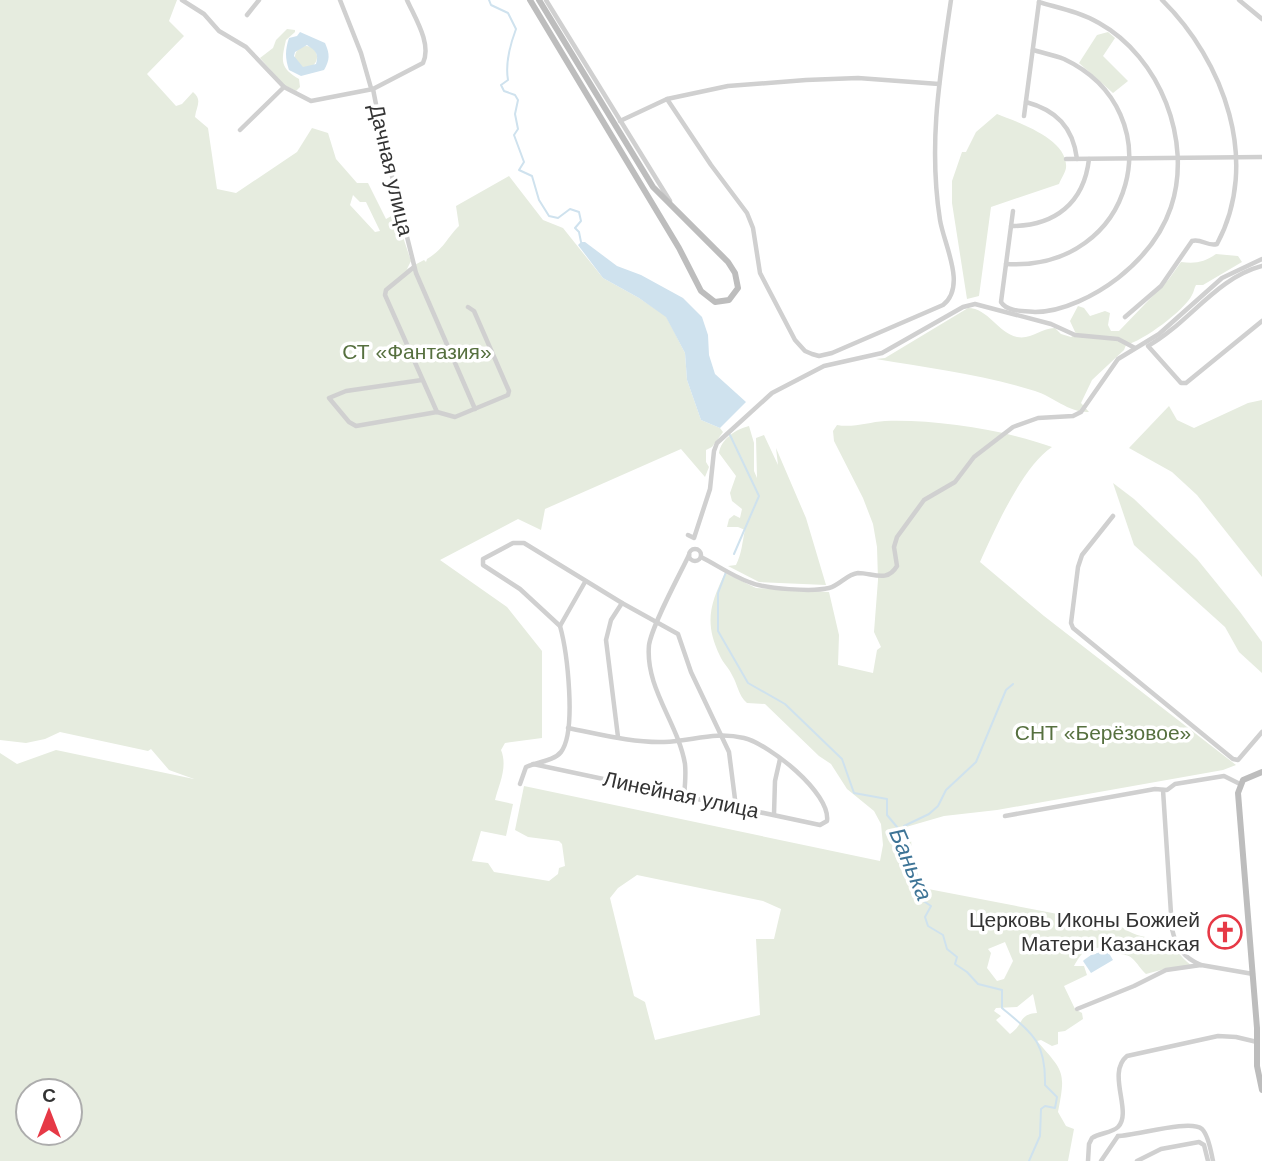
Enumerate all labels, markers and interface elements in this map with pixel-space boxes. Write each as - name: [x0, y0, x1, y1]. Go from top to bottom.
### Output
- street label: Дачная улица: [365, 102, 418, 238]
- park label: СТ «Фантазия»: [342, 340, 492, 363]
- park label: СНТ «Берёзовое»: [1015, 721, 1191, 744]
- street label: Линейная улица: [601, 767, 761, 822]
- water label: Банька: [884, 824, 938, 904]
- place label: Церковь Иконы Божией Матери Казанская: [969, 908, 1200, 955]
- church icon: Церковь Иконы Божией Матери Казанская: [1206, 913, 1244, 951]
- north arrow: [14, 1077, 84, 1147]
- text: С: [42, 1085, 56, 1106]

